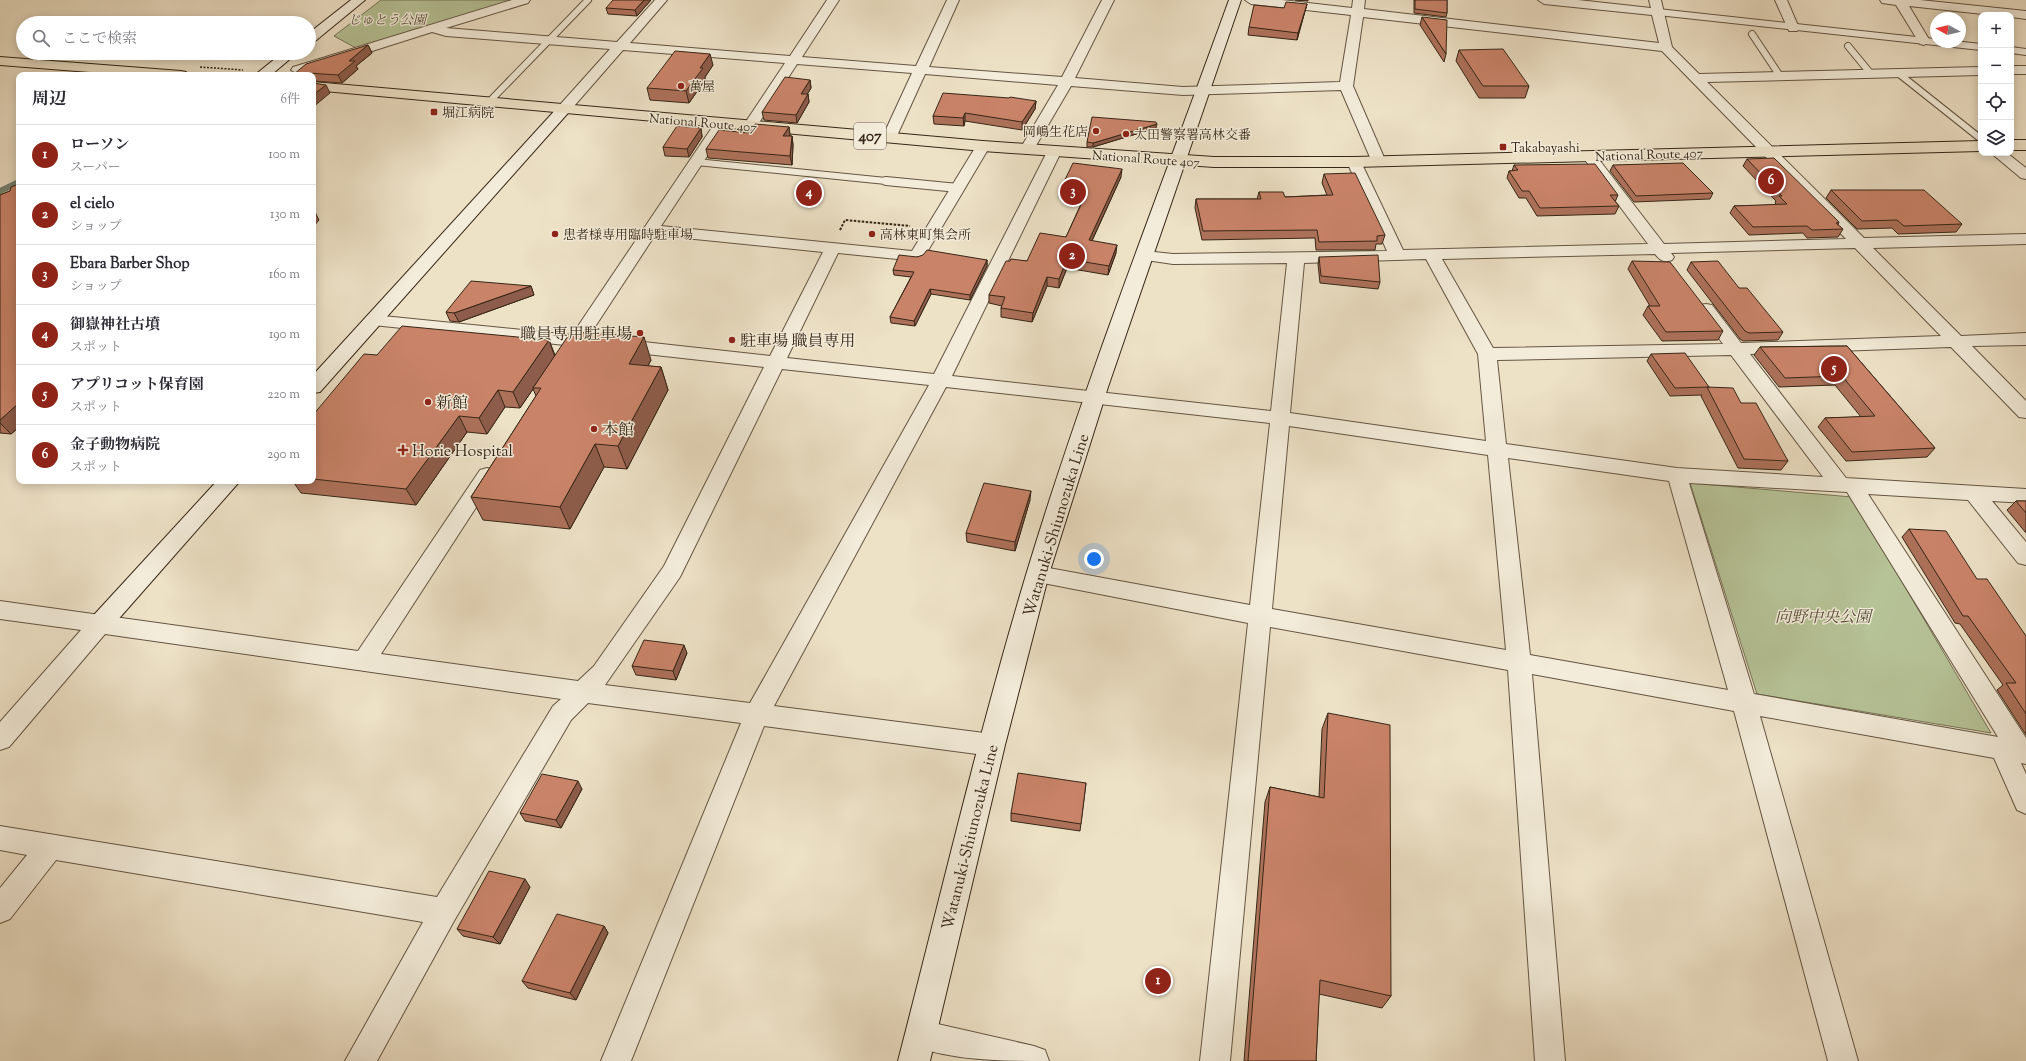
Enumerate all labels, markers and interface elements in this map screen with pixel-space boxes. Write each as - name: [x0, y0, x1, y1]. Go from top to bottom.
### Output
- park label: じゅとう公園: [348, 12, 428, 30]
- north arrow: [1930, 12, 1966, 48]
- map controls: [1978, 12, 2014, 156]
- button: +: [1978, 12, 2014, 48]
- search box: [16, 16, 316, 60]
- icon: search: [30, 27, 52, 49]
- text: ここで検索: [62, 29, 137, 50]
- button: −: [1978, 48, 2014, 84]
- place label: 萬屋: [689, 79, 715, 97]
- marker: 萬屋: [676, 81, 686, 91]
- button: locate: [1978, 84, 2014, 120]
- text: 周辺: [32, 88, 66, 112]
- text: 6件: [281, 91, 300, 109]
- place label: 堀江病院: [442, 105, 494, 123]
- marker: 堀江病院: [429, 107, 439, 117]
- street label: National Route 407: [648, 110, 758, 138]
- button: layers: [1978, 120, 2014, 156]
- road number: 407: [854, 123, 886, 149]
- place label: 岡嶋生花店: [1023, 124, 1088, 142]
- marker: 岡嶋生花店: [1091, 126, 1101, 136]
- place label: 太田警察署高林交番: [1134, 127, 1251, 145]
- marker: 太田警察署高林交番: [1121, 129, 1131, 139]
- text: ローソン: [70, 135, 129, 156]
- place label: Takabayashi: [1511, 140, 1580, 158]
- marker: Takabayashi: [1498, 142, 1508, 152]
- street label: National Route 407: [1595, 145, 1704, 167]
- text: 1: [43, 146, 47, 164]
- text: 100 m: [268, 146, 300, 164]
- street label: National Route 407: [1091, 147, 1201, 173]
- text: スーパー: [70, 159, 121, 177]
- pin: 6: [1758, 166, 1784, 196]
- pin: 3: [1060, 177, 1086, 207]
- pin: 4: [796, 178, 822, 208]
- text: el cielo: [70, 194, 114, 215]
- text: 2: [42, 206, 48, 224]
- text: 130 m: [270, 206, 300, 224]
- text: ショップ: [70, 218, 122, 236]
- place label: 患者様専用臨時駐車場: [563, 227, 693, 245]
- place label: 高林東町集会所: [880, 227, 971, 245]
- marker: 患者様専用臨時駐車場: [550, 229, 560, 239]
- marker: 高林東町集会所: [867, 229, 877, 239]
- pin: 2: [1059, 241, 1085, 271]
- text: Ebara Barber Shop: [70, 254, 190, 275]
- text: 3: [42, 266, 48, 284]
- text: 160 m: [269, 266, 300, 284]
- text: ショップ: [70, 278, 122, 296]
- text: 御嶽神社古墳: [70, 315, 160, 336]
- place label: 職員専用駐車場: [520, 324, 632, 347]
- text: 4: [42, 326, 48, 344]
- text: 190 m: [269, 326, 300, 344]
- marker: 職員専用駐車場: [635, 328, 645, 338]
- place label: 駐車場 職員専用: [740, 331, 855, 354]
- marker: 駐車場 職員専用: [727, 335, 737, 345]
- text: スポット: [70, 339, 122, 357]
- pin: 5: [1821, 354, 1847, 384]
- text: アプリコット保育園: [70, 375, 204, 396]
- text: 5: [43, 386, 47, 404]
- text: 220 m: [267, 386, 300, 404]
- place label: 新館: [436, 393, 468, 416]
- marker: 新館: [423, 397, 433, 407]
- text: スポット: [70, 399, 122, 417]
- place label: 本館: [602, 420, 634, 443]
- marker: 本館: [589, 424, 599, 434]
- street label: Watanuki-Shiunozuka Line: [1019, 431, 1096, 620]
- text: 金子動物病院: [70, 435, 160, 456]
- place label: Horie Hospital: [412, 441, 514, 464]
- marker: Horie Hospital: [397, 444, 409, 456]
- text: 6: [42, 446, 48, 464]
- text: 290 m: [267, 446, 300, 464]
- text: スポット: [70, 459, 122, 477]
- your location: [1084, 549, 1104, 569]
- park label: 向野中央公園: [1775, 607, 1874, 630]
- street label: Watanuki-Shiunozuka Line: [937, 742, 1006, 933]
- pin: 1: [1145, 966, 1171, 996]

